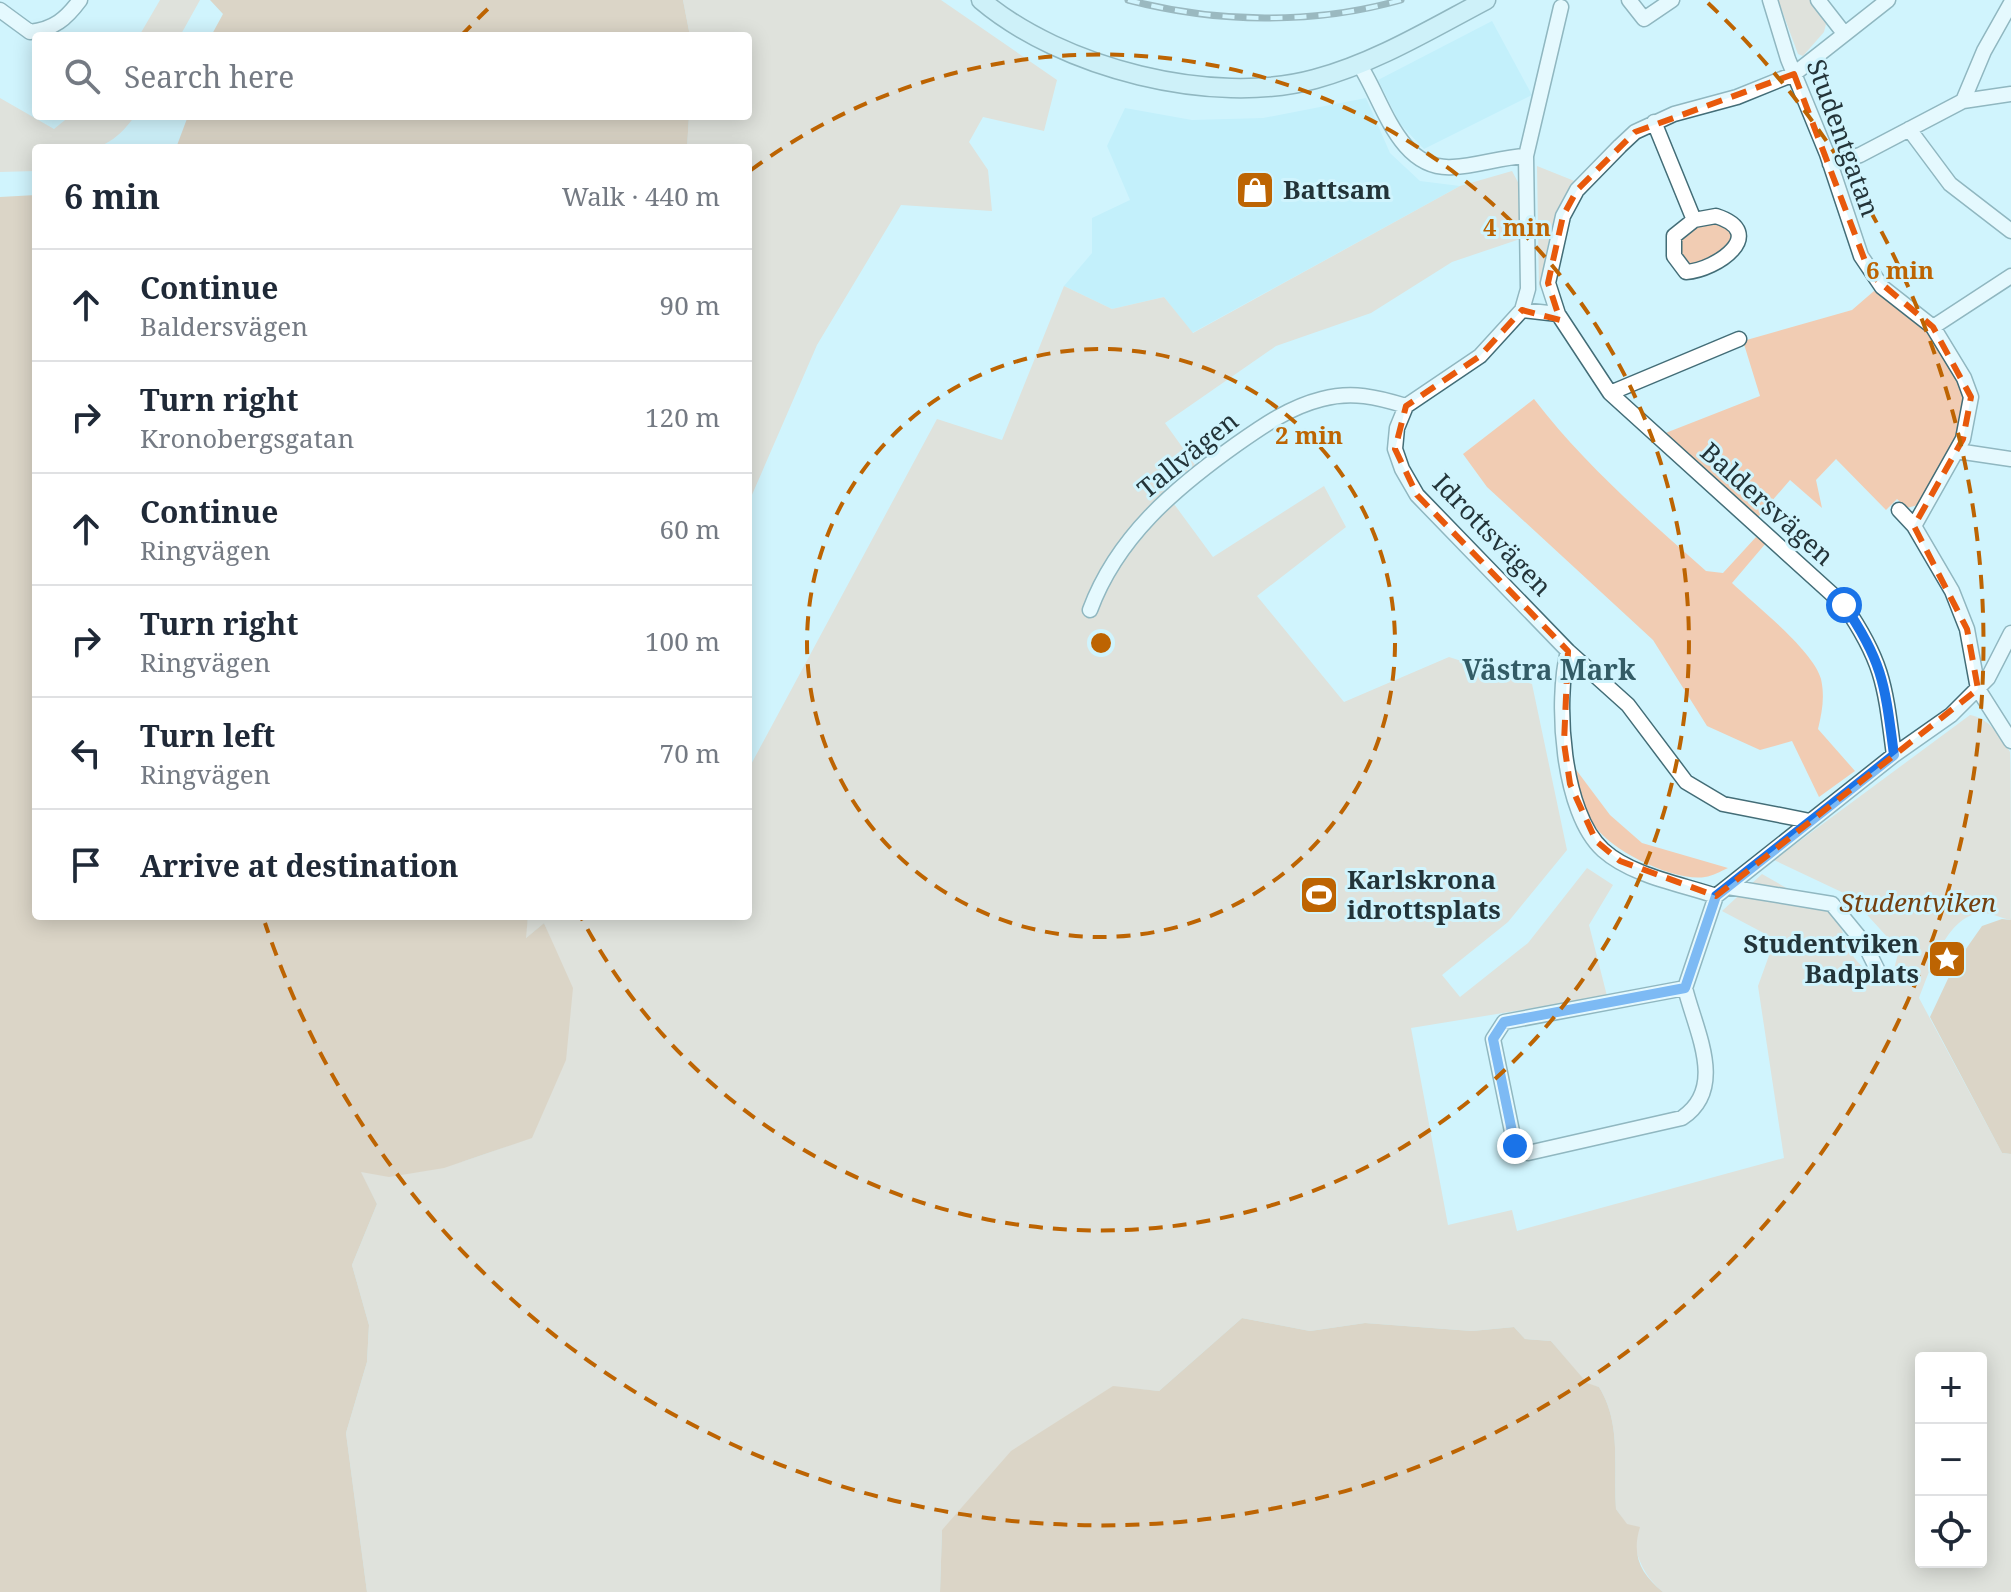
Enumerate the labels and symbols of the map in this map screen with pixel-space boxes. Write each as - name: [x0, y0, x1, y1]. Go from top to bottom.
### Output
- street label: Studentgatan: [1799, 54, 1889, 221]
- shop icon: Battsam: [1234, 169, 1276, 211]
- place label: Battsam: [1283, 171, 1391, 207]
- text: 4 min: [1483, 210, 1551, 243]
- text: 6 min: [1866, 253, 1934, 286]
- street label: Tallvägen: [1129, 402, 1246, 506]
- text: 2 min: [1275, 418, 1343, 451]
- street label: Baldersvägen: [1693, 434, 1842, 573]
- street label: Idrottsvägen: [1425, 465, 1560, 603]
- route start: [1826, 587, 1862, 623]
- centre of rings: [1087, 629, 1115, 657]
- district label: Västra Mark: [1462, 650, 1636, 688]
- place label: Karlskrona idrottsplats: [1347, 861, 1501, 927]
- sports icon: Karlskrona idrottsplats: [1298, 874, 1340, 916]
- park label: Studentviken: [1840, 884, 1997, 920]
- place label: Studentviken Badplats: [1743, 925, 1919, 991]
- place icon: Studentviken Badplats: [1926, 938, 1968, 980]
- route end: [1497, 1128, 1533, 1164]

